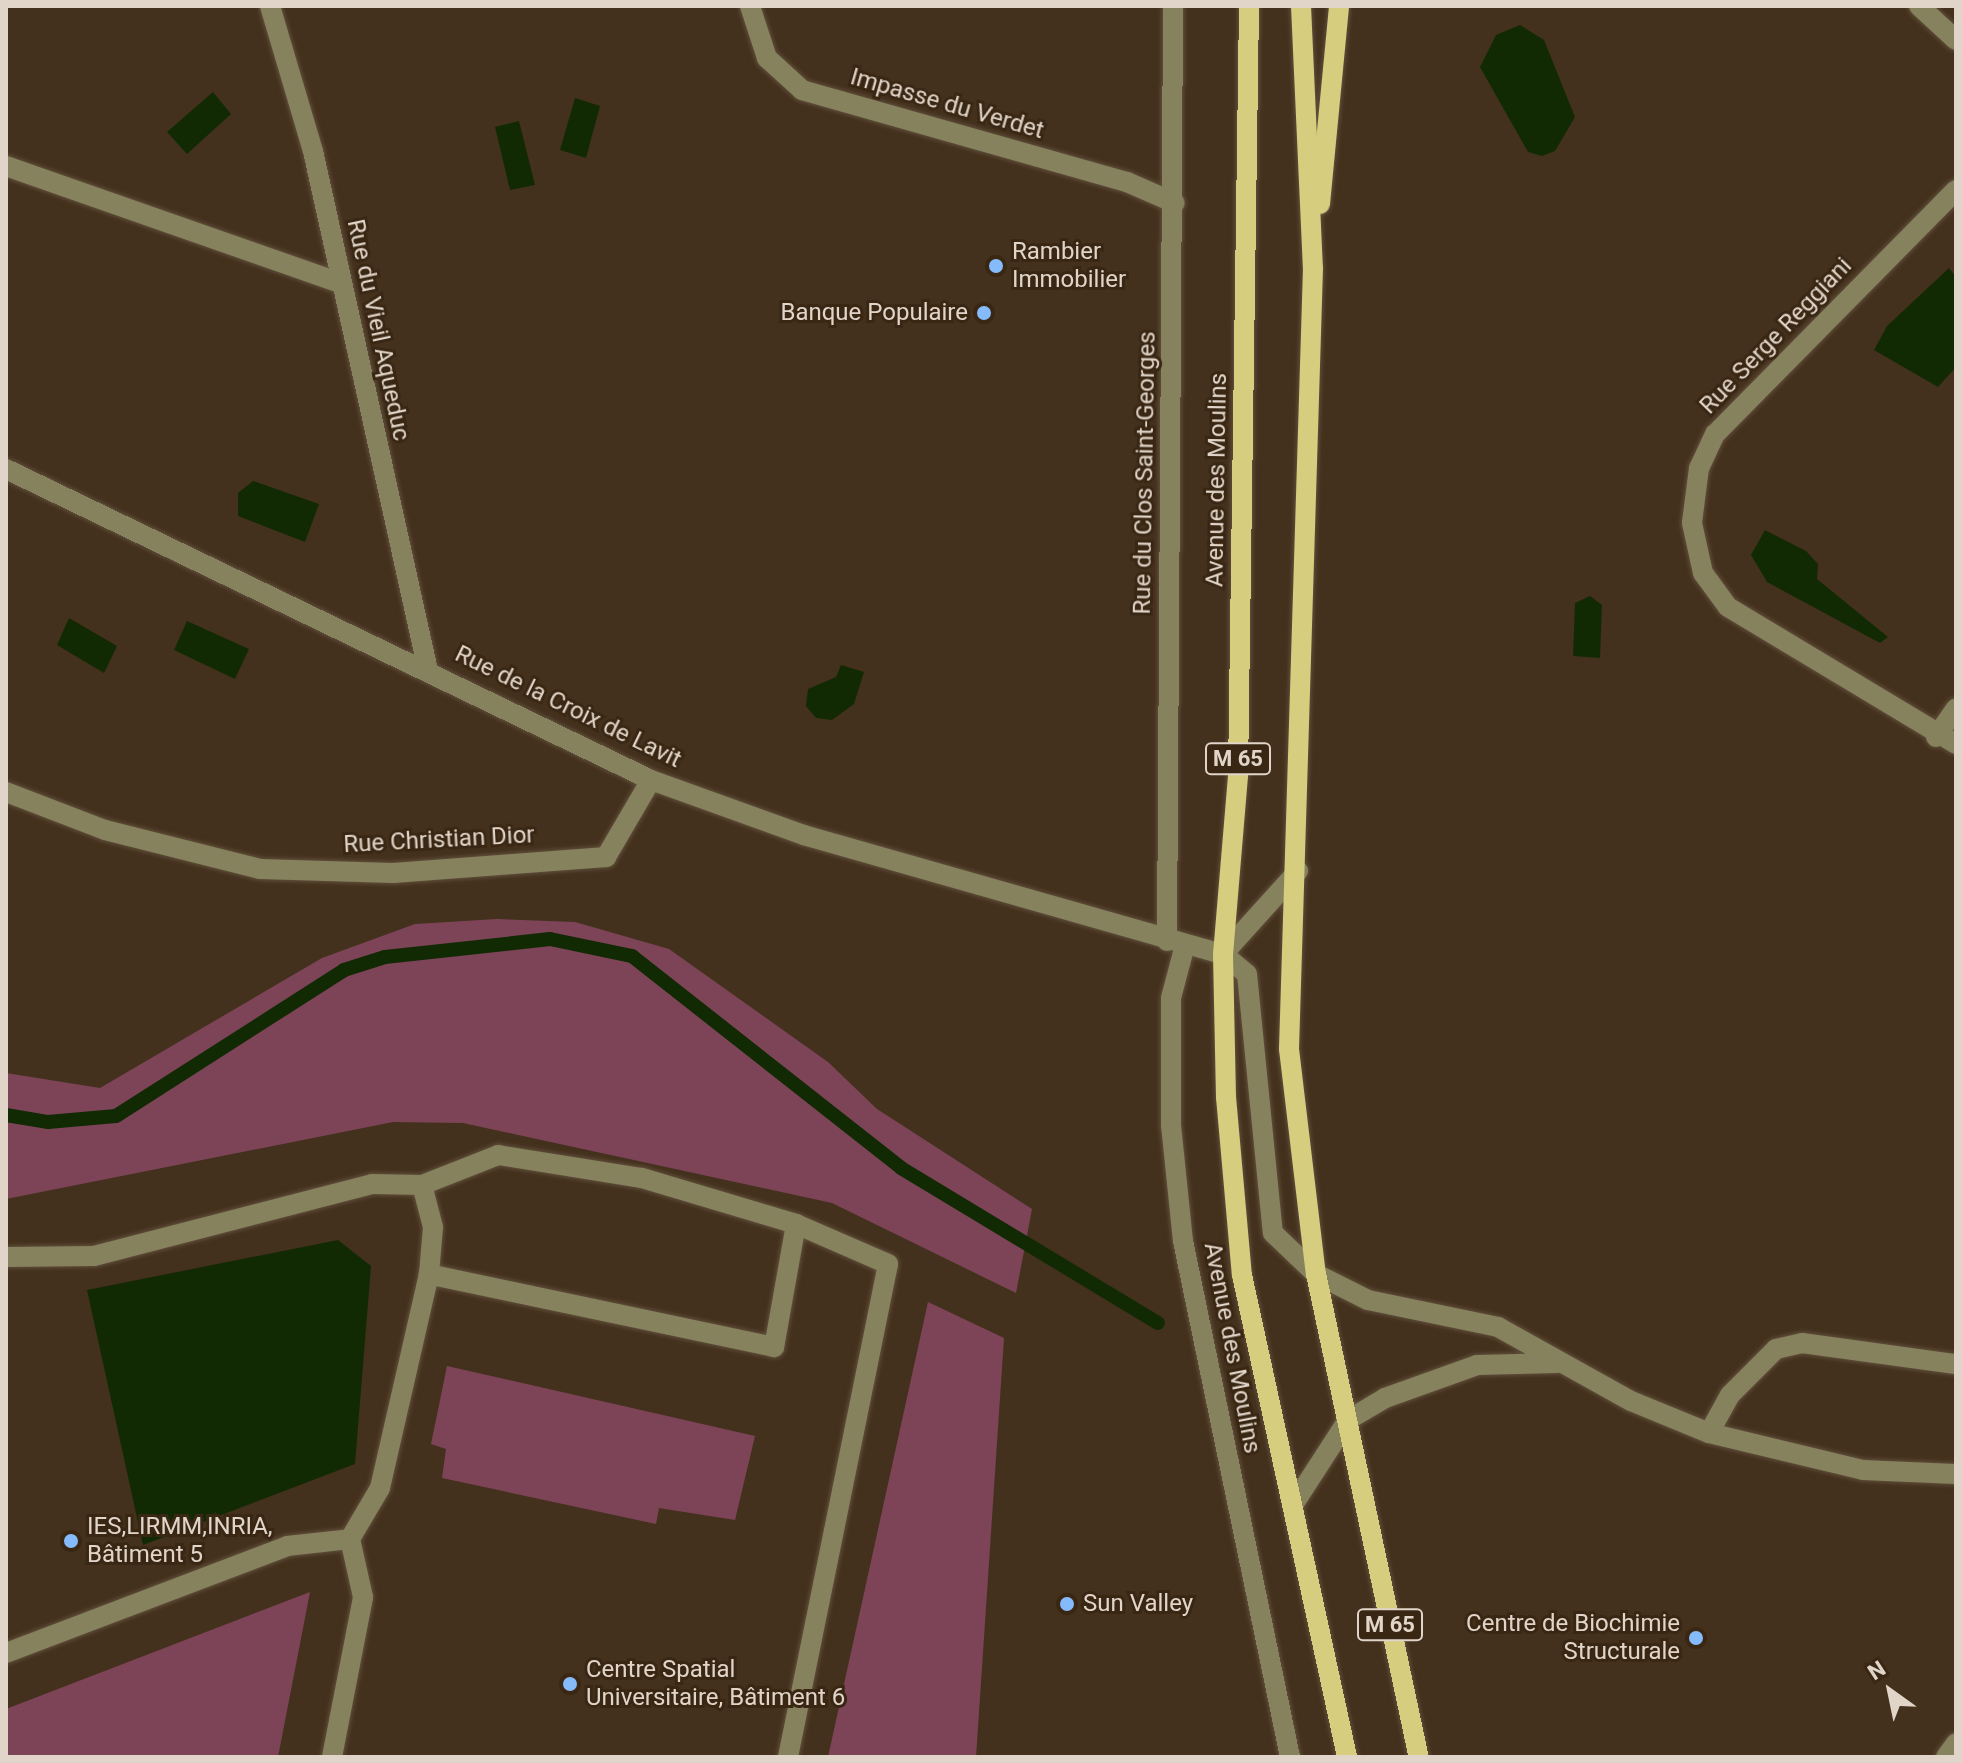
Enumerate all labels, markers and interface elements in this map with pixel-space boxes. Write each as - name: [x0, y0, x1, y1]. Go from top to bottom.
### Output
- street label: Impasse du Verdet: [847, 63, 1047, 145]
- street label: Rue du Vieil Aqueduc: [340, 217, 416, 443]
- place label: Rambier Immobilier: [1012, 238, 1126, 294]
- street label: Rue Serge Reggiani: [1694, 252, 1858, 420]
- marker: Rambier Immobilier: [987, 257, 1005, 275]
- place label: Banque Populaire: [780, 299, 968, 327]
- marker: Banque Populaire: [975, 304, 993, 322]
- street label: Rue du Clos Saint-Georges: [1128, 331, 1162, 615]
- street label: Avenue des Moulins: [1201, 373, 1233, 587]
- street label: Rue de la Croix de Lavit: [450, 640, 686, 774]
- road number: M 65: [1204, 741, 1272, 777]
- street label: Rue Christian Dior: [343, 821, 535, 859]
- street label: Avenue des Moulins: [1197, 1240, 1267, 1456]
- place label: IES,LIRMM,INRIA, Bâtiment 5: [87, 1513, 273, 1569]
- marker: IES,LIRMM,INRIA, Bâtiment 5: [62, 1532, 80, 1550]
- place label: Sun Valley: [1083, 1590, 1193, 1618]
- marker: Sun Valley: [1058, 1595, 1076, 1613]
- road number: M 65: [1356, 1607, 1424, 1643]
- place label: Centre de Biochimie Structurale: [1466, 1610, 1680, 1666]
- marker: Centre de Biochimie Structurale: [1687, 1629, 1705, 1647]
- north arrow: [1850, 1651, 1930, 1731]
- place label: Centre Spatial Universitaire, Bâtiment 6: [586, 1656, 845, 1712]
- text: N: [1863, 1656, 1890, 1685]
- marker: Centre Spatial Universitaire, Bâtiment 6: [561, 1675, 579, 1693]

